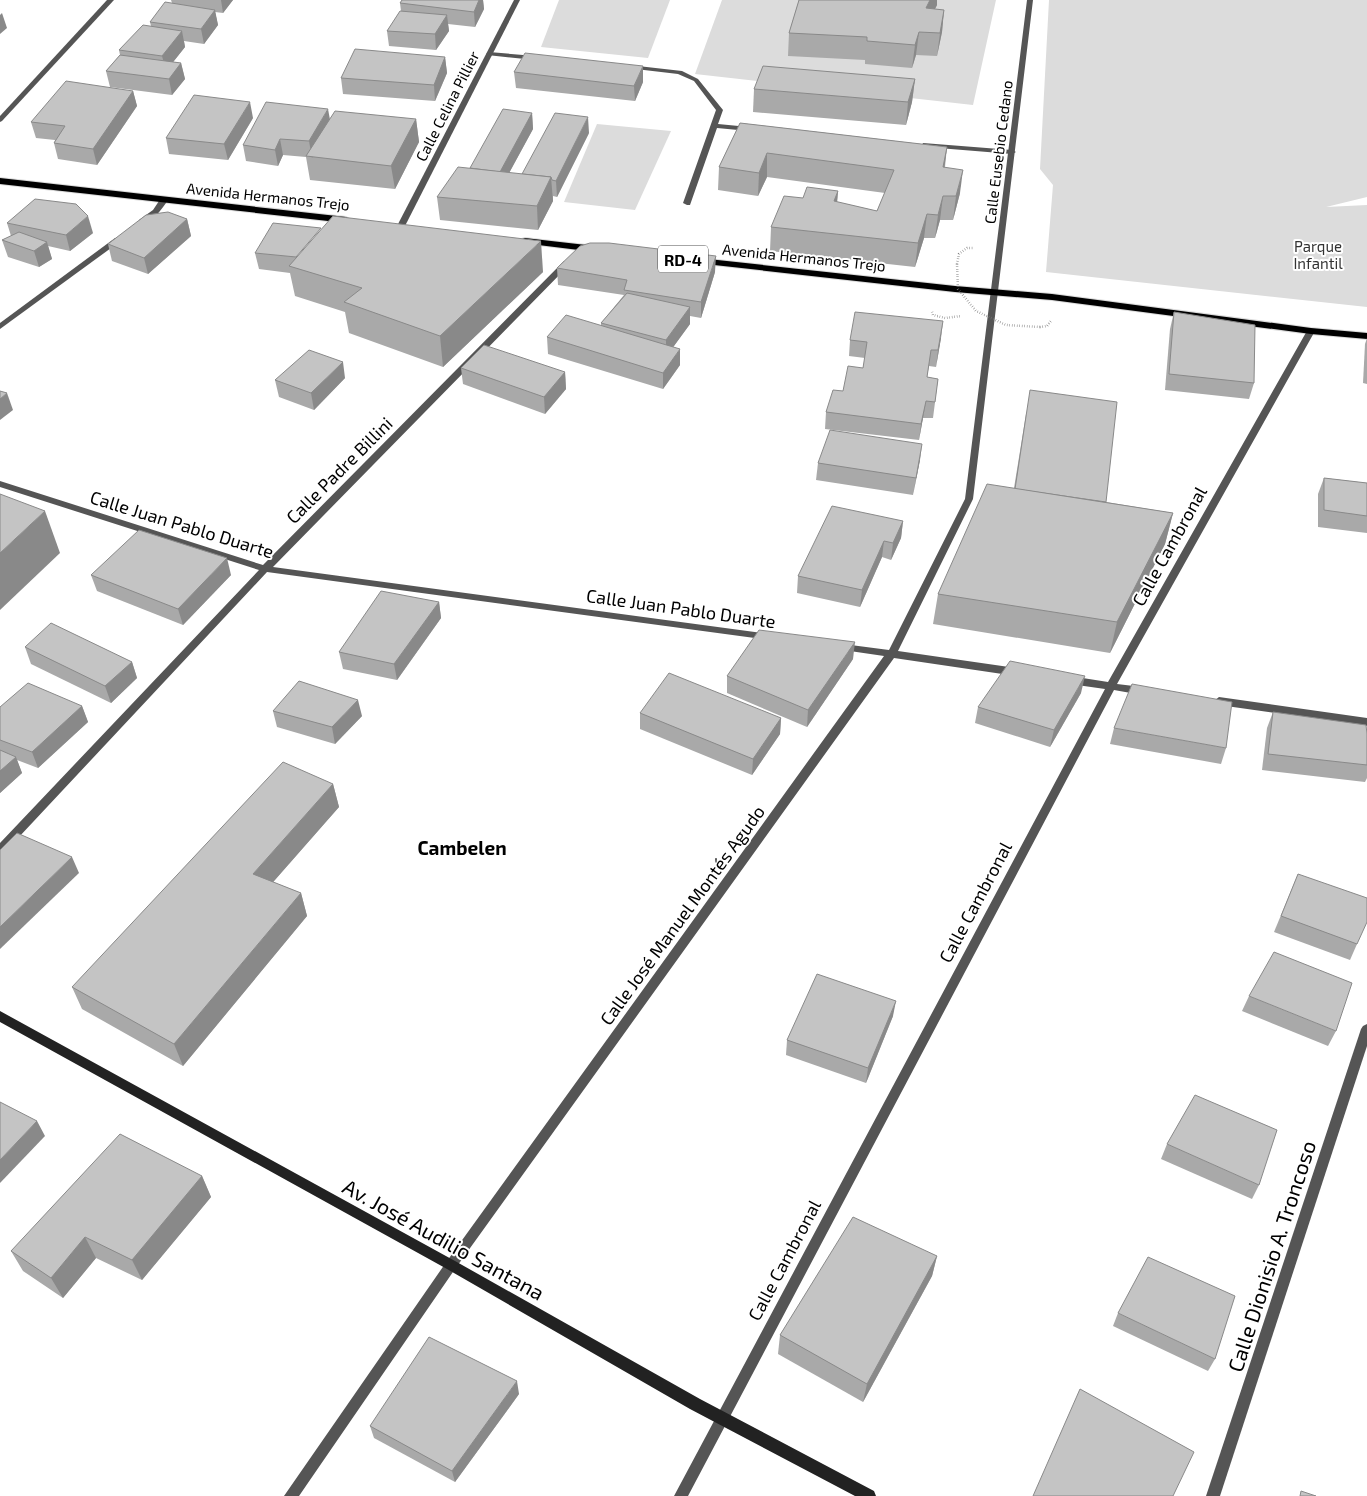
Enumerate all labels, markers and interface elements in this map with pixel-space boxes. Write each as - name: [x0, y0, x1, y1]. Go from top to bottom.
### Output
- street label: Calle Celina Pillier: [411, 48, 483, 164]
- street label: Calle Eusebio Cedano: [980, 79, 1016, 225]
- street label: Avenida Hermanos Trejo: [185, 178, 351, 215]
- park label: Parque Infantil: [1293, 237, 1343, 272]
- street label: Avenida Hermanos Trejo: [721, 239, 887, 276]
- road number: RD-4: [658, 245, 708, 272]
- street label: Calle Padre Billini: [281, 412, 397, 528]
- street label: Calle Cambronal: [1127, 482, 1211, 610]
- street label: Calle Juan Pablo Duarte: [87, 486, 277, 562]
- street label: Calle Juan Pablo Duarte: [585, 584, 777, 632]
- street label: Calle José Manuel Montés Agudo: [595, 801, 769, 1029]
- district label: Cambelen: [417, 836, 507, 859]
- street label: Calle Cambronal: [934, 837, 1016, 966]
- street label: Calle Dionisio A. Troncoso: [1222, 1137, 1320, 1375]
- street label: Av. José Audilio Santana: [339, 1173, 549, 1305]
- street label: Calle Cambronal: [743, 1195, 825, 1324]

